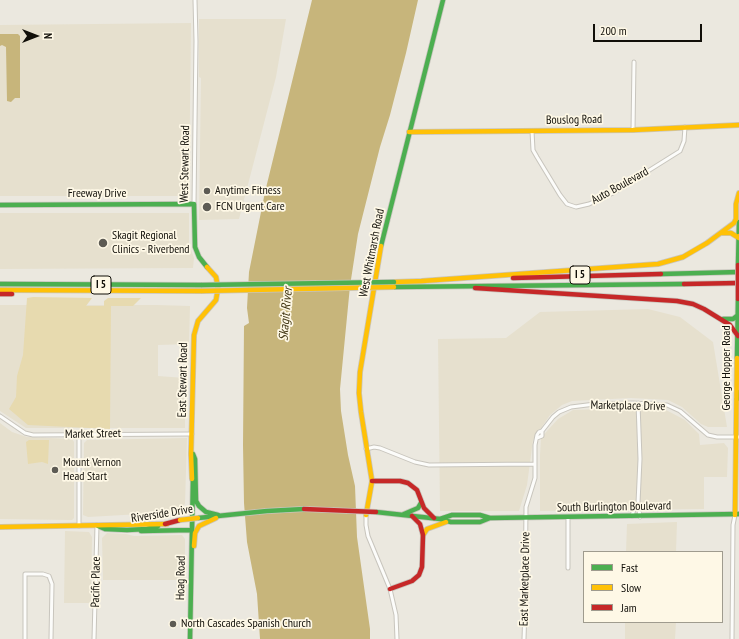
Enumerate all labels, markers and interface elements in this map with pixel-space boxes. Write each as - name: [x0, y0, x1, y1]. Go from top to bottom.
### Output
- north arrow: [16, 16, 56, 56]
- scale bar: [595, 16, 704, 42]
- text: 200 m: [600, 23, 627, 38]
- text: N: [41, 33, 55, 39]
- street label: Bouslog Road: [546, 112, 602, 128]
- street label: West Stewart Road: [177, 125, 193, 203]
- street label: Auto Boulevard: [589, 164, 651, 208]
- place label: Anytime Fitness: [215, 184, 281, 198]
- marker: Anytime Fitness: [202, 186, 212, 196]
- street label: Freeway Drive: [68, 187, 126, 201]
- place label: FCN Urgent Care: [216, 200, 285, 214]
- marker: FCN Urgent Care: [201, 201, 213, 213]
- street label: West Whitmarsh Road: [356, 207, 388, 299]
- place label: Skagit Regional Clinics - Riverbend: [112, 229, 190, 257]
- marker: Skagit Regional Clinics - Riverbend: [97, 237, 109, 249]
- road number: I 5: [570, 266, 590, 284]
- road number: I 5: [91, 276, 111, 294]
- water label: Skagit River: [276, 287, 296, 341]
- street label: George Hopper Road: [720, 325, 734, 411]
- street label: East Stewart Road: [175, 342, 191, 418]
- street label: Marketplace Drive: [591, 398, 665, 414]
- street label: Market Street: [65, 426, 121, 442]
- place label: Mount Vernon Head Start: [63, 456, 121, 484]
- marker: Mount Vernon Head Start: [50, 465, 60, 475]
- street label: South Burlington Boulevard: [557, 499, 671, 515]
- street label: Riverside Drive: [130, 502, 194, 526]
- street label: East Marketplace Drive: [517, 532, 533, 626]
- legend: [583, 551, 723, 623]
- street label: Pacific Place: [88, 556, 104, 608]
- street label: Hoag Road: [173, 556, 189, 600]
- text: Fast: [621, 560, 638, 575]
- text: Slow: [621, 580, 641, 595]
- text: Jam: [621, 600, 637, 615]
- place label: North Cascades Spanish Church: [181, 617, 311, 631]
- marker: North Cascades Spanish Church: [168, 619, 178, 629]

